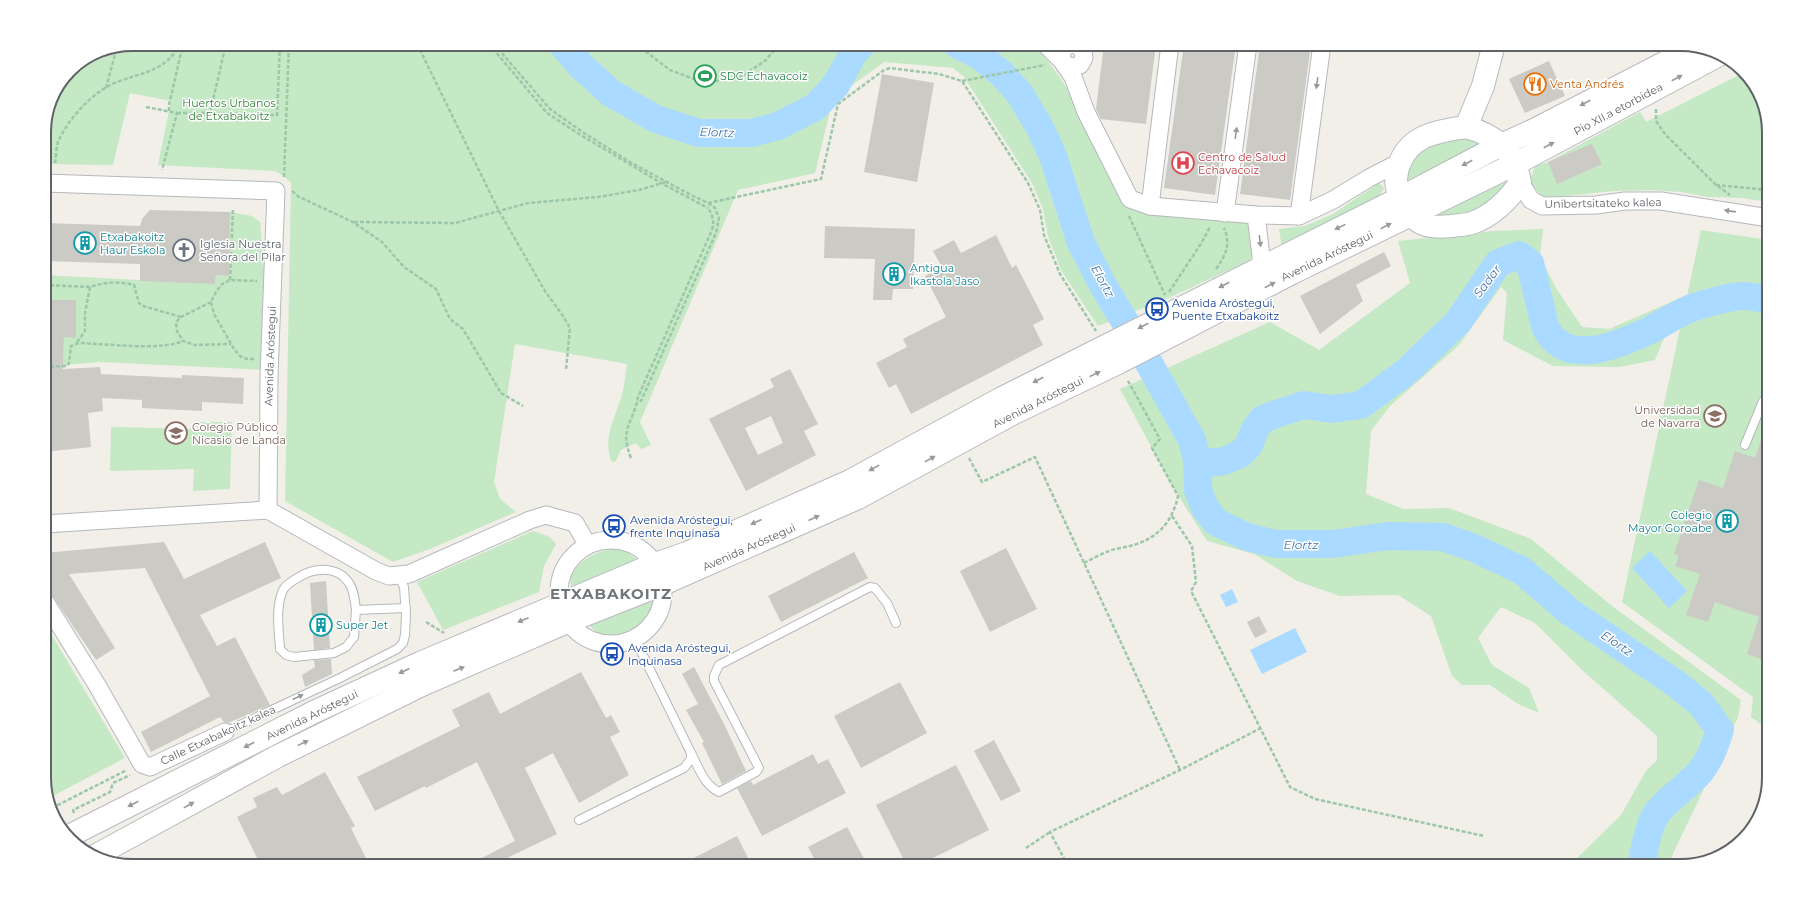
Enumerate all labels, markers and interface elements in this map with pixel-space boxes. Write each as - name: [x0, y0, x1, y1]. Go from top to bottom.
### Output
- sports icon: SDC Echavacoiz: [692, 63, 718, 89]
- place label: SDC Echavacoiz: [720, 69, 808, 83]
- restaurant icon: Venta Andrés: [1522, 71, 1548, 97]
- one-way arrow: [1671, 75, 1683, 81]
- one-way arrow: [1314, 77, 1320, 89]
- place label: Venta Andrés: [1550, 77, 1624, 91]
- street label: Pio XII.a etorbidea: [1571, 80, 1665, 138]
- park label: Huertos Urbanos de Etxabakoitz: [182, 96, 276, 123]
- one-way arrow: [1579, 100, 1591, 106]
- water label: Elortz: [699, 124, 736, 140]
- one-way arrow: [1233, 127, 1240, 139]
- one-way arrow: [1544, 142, 1555, 149]
- hospital icon: Centro de Salud Echavacoiz: [1170, 150, 1196, 176]
- place label: Centro de Salud Echavacoiz: [1198, 150, 1286, 177]
- one-way arrow: [1461, 160, 1472, 166]
- street label: Unibertsitateko kalea: [1544, 195, 1662, 211]
- one-way arrow: [1724, 208, 1736, 214]
- one-way arrow: [1380, 223, 1392, 230]
- one-way arrow: [1335, 224, 1346, 231]
- street label: Avenida Aróstegui: [1279, 228, 1375, 284]
- building icon: Etxabakoitz Haur Eskola: [72, 230, 98, 256]
- place label: Etxabakoitz Haur Eskola: [100, 230, 165, 257]
- one-way arrow: [1256, 235, 1263, 247]
- church icon: Iglesia Nuestra Señora del Pilar: [171, 237, 197, 263]
- place label: Iglesia Nuestra Señora del Pilar: [200, 237, 286, 264]
- building icon: Antigua Ikastola Jaso: [881, 261, 907, 287]
- place label: Antigua Ikastola Jaso: [910, 261, 980, 288]
- water label: Elortz: [1088, 262, 1118, 301]
- water label: Sadar: [1470, 262, 1504, 300]
- one-way arrow: [1264, 281, 1275, 288]
- one-way arrow: [1218, 282, 1230, 289]
- bus stop icon: Avenida Aróstegui, Puente Etxabakoitz: [1144, 296, 1170, 322]
- place label: Avenida Aróstegui, Puente Etxabakoitz: [1172, 296, 1280, 323]
- street label: Avenida Aróstegui: [261, 306, 279, 406]
- one-way arrow: [1138, 323, 1149, 330]
- one-way arrow: [1089, 371, 1101, 377]
- street label: Avenida Aróstegui: [990, 373, 1086, 431]
- one-way arrow: [1032, 376, 1044, 383]
- place label: Universidad de Navarra: [1634, 403, 1700, 430]
- school or university icon: Universidad de Navarra: [1702, 403, 1728, 429]
- school or university icon: Colegio Público Nicasio de Landa: [163, 420, 189, 446]
- place label: Colegio Público Nicasio de Landa: [192, 420, 286, 447]
- one-way arrow: [924, 456, 936, 463]
- one-way arrow: [868, 464, 880, 471]
- place label: Colegio Mayor Goroabe: [1628, 508, 1712, 535]
- building icon: Colegio Mayor Goroabe: [1714, 508, 1740, 534]
- bus stop icon: Avenida Aróstegui, frente Inquinasa: [601, 513, 627, 539]
- place label: Avenida Aróstegui, frente Inquinasa: [630, 513, 733, 540]
- one-way arrow: [808, 515, 819, 521]
- one-way arrow: [751, 519, 762, 525]
- street label: Avenida Aróstegui: [700, 520, 798, 574]
- water label: Elortz: [1284, 537, 1319, 552]
- district label: ETXABAKOITZ: [550, 584, 672, 603]
- building icon: Super Jet: [308, 612, 334, 638]
- one-way arrow: [517, 617, 529, 623]
- place label: Super Jet: [336, 618, 389, 632]
- water label: Elortz: [1598, 627, 1636, 659]
- bus stop icon: Avenida Aróstegui, Inquinasa: [599, 641, 625, 667]
- place label: Avenida Aróstegui, Inquinasa: [628, 641, 731, 668]
- one-way arrow: [453, 666, 464, 672]
- one-way arrow: [398, 668, 410, 674]
- street label: Avenida Aróstegui: [264, 687, 360, 743]
- one-way arrow: [293, 694, 304, 700]
- street label: Calle Etxabakoitz kalea: [158, 702, 278, 768]
- one-way arrow: [298, 740, 309, 747]
- one-way arrow: [243, 742, 255, 748]
- one-way arrow: [127, 801, 139, 807]
- one-way arrow: [183, 802, 195, 809]

